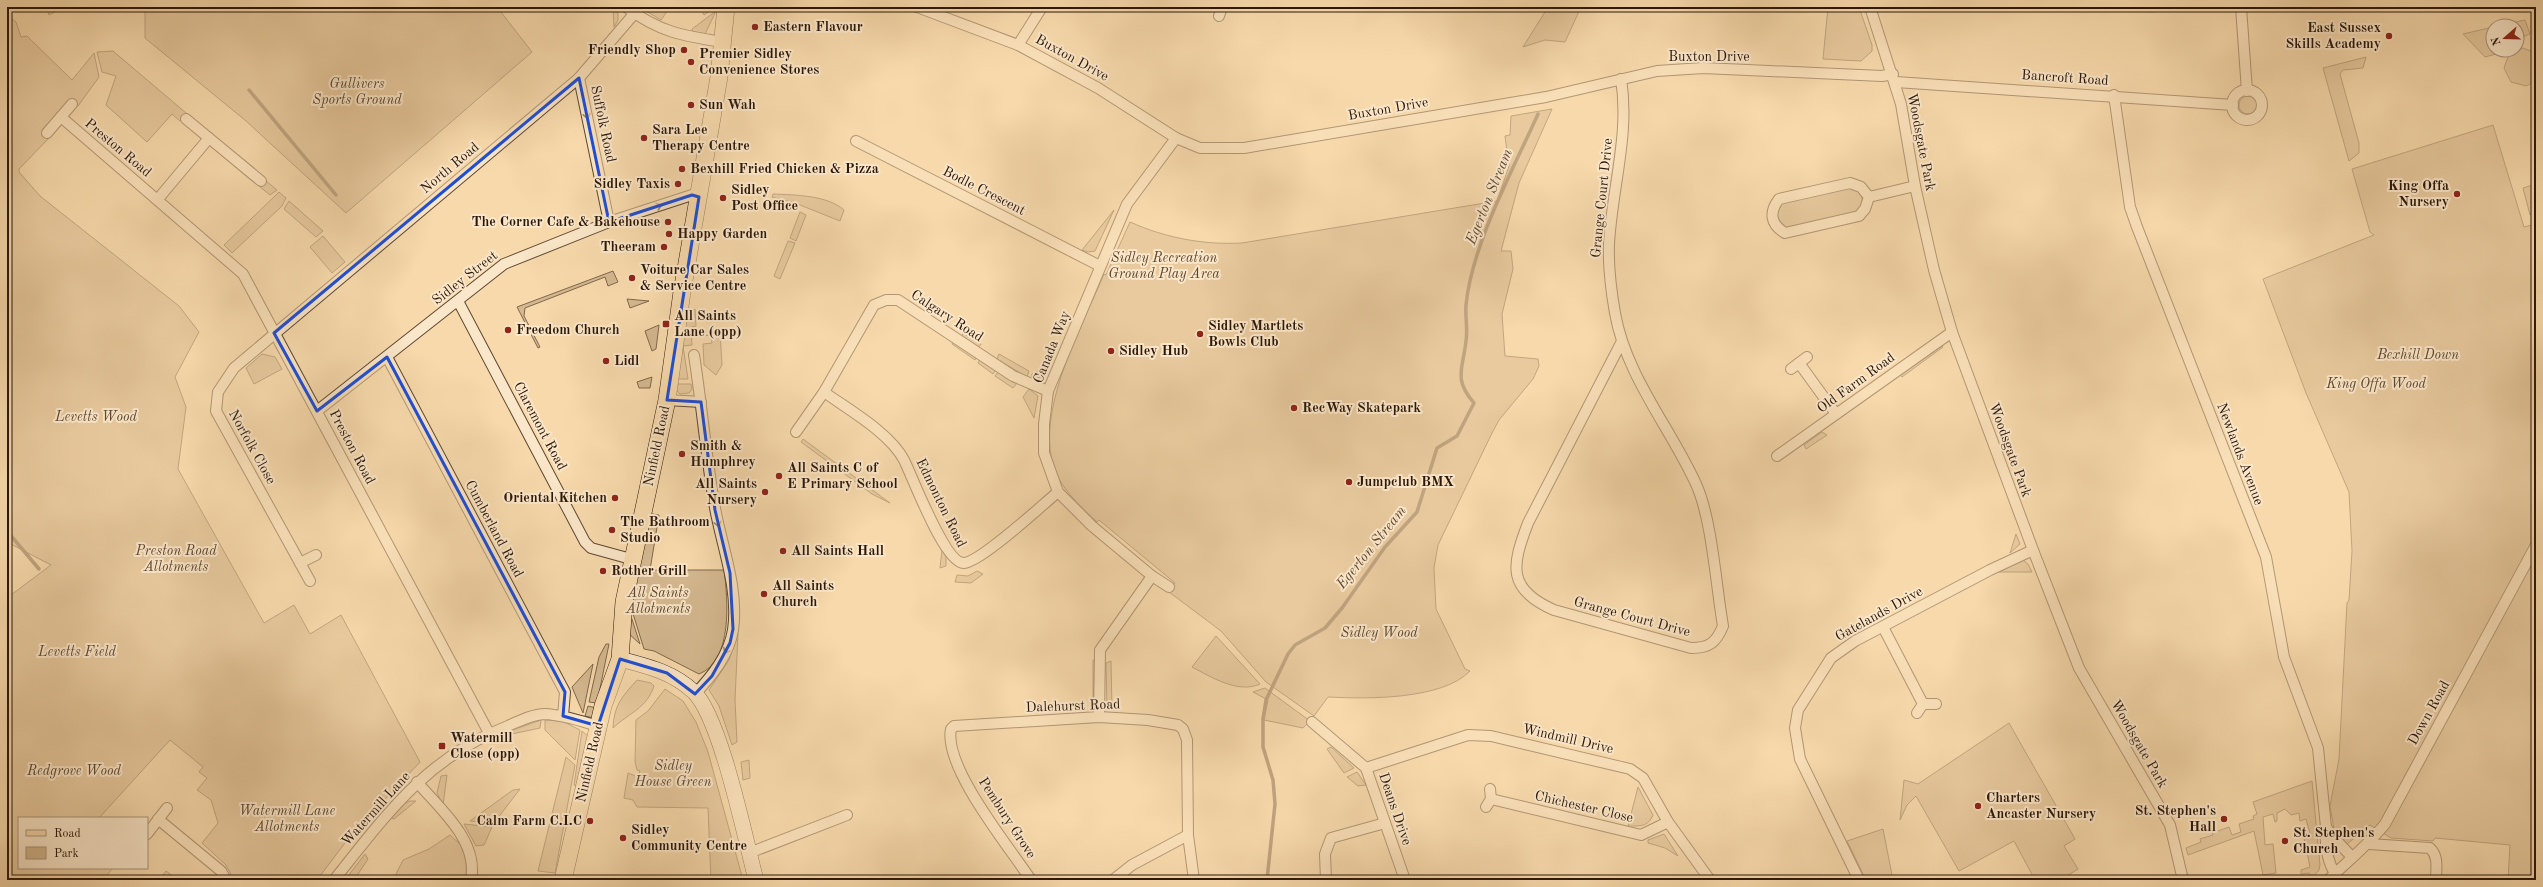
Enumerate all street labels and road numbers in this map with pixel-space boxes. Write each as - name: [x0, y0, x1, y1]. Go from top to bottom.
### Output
- street label: Buxton Drive: [1033, 32, 1111, 84]
- street label: Buxton Drive: [1668, 50, 1750, 64]
- street label: Bancroft Road: [2021, 68, 2109, 88]
- street label: Suffolk Road: [588, 84, 618, 164]
- street label: Woodsgate Park: [1905, 92, 1937, 192]
- street label: Buxton Drive: [1347, 95, 1429, 123]
- street label: Preston Road: [82, 116, 154, 180]
- street label: Grange Court Drive: [1589, 137, 1615, 259]
- street label: North Road: [418, 140, 482, 196]
- street label: Bodle Crescent: [940, 164, 1028, 218]
- street label: Sidley Street: [430, 248, 500, 308]
- street label: Calgary Road: [908, 288, 986, 344]
- street label: Canada Way: [1031, 308, 1073, 385]
- street label: Old Farm Road: [1815, 350, 1897, 416]
- street label: Claremont Road: [511, 379, 569, 473]
- street label: Woodsgate Park: [1986, 401, 2034, 499]
- street label: Newlands Avenue: [2214, 401, 2266, 507]
- street label: Ninfield Road: [642, 404, 672, 488]
- street label: Norfolk Close: [226, 407, 278, 487]
- street label: Preston Road: [327, 407, 377, 487]
- street label: Edmonton Road: [913, 456, 969, 550]
- street label: Cumberland Road: [462, 478, 526, 580]
- street label: Gatelands Drive: [1833, 584, 1925, 644]
- street label: Grange Court Drive: [1572, 595, 1692, 639]
- street label: Down Road: [2406, 678, 2452, 748]
- street label: Dalehurst Road: [1025, 697, 1121, 715]
- street label: Woodsgate Park: [2108, 697, 2170, 791]
- street label: Ninfield Road: [574, 720, 606, 804]
- street label: Windmill Drive: [1521, 722, 1615, 756]
- street label: Watermill Lane: [339, 769, 413, 849]
- street label: Deans Drive: [1376, 771, 1414, 847]
- street label: Pembury Grove: [976, 775, 1038, 861]
- street label: Chichester Close: [1533, 789, 1635, 825]

